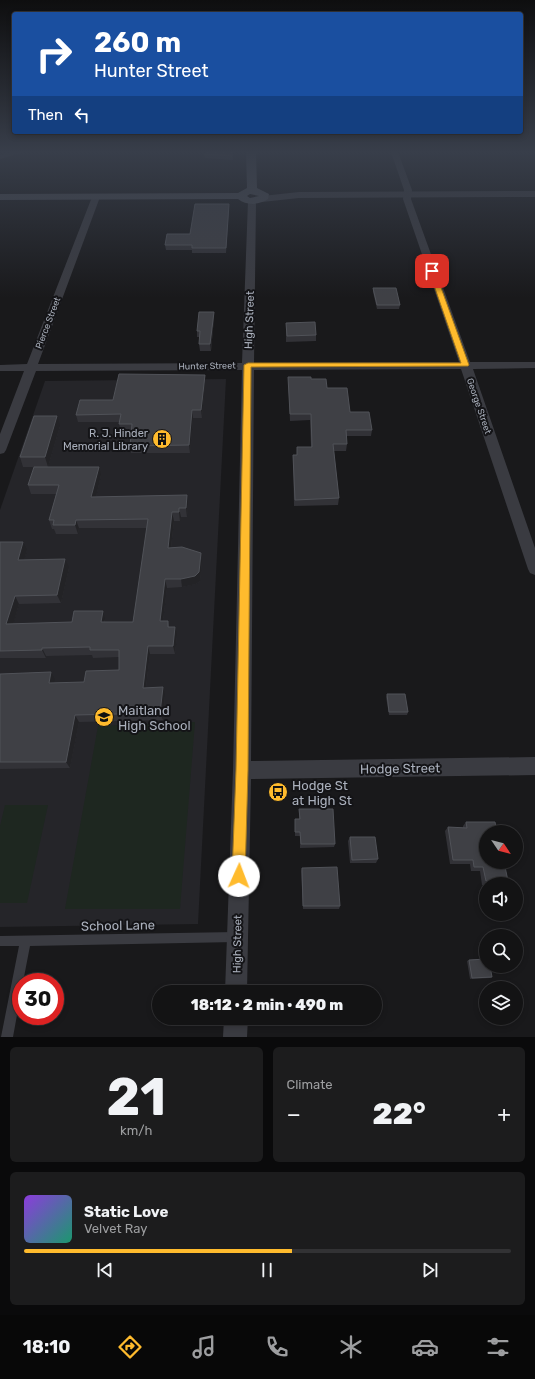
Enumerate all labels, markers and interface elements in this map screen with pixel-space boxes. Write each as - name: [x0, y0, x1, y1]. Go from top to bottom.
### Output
- text: 260 m: [94, 26, 181, 59]
- icon: right: [28, 28, 80, 80]
- text: Hunter Street: [94, 60, 208, 82]
- icon: left: [71, 104, 93, 126]
- text: Then: [28, 106, 63, 124]
- pin: [415, 254, 449, 288]
- icon: arrive: [421, 260, 443, 282]
- street label: High Street: [242, 290, 257, 349]
- street label: Pierce Street: [34, 295, 63, 350]
- street label: Hunter Street: [178, 360, 236, 371]
- street label: George Street: [465, 377, 493, 436]
- place label: R. J. Hinder Memorial Library: [63, 427, 149, 453]
- building icon: R. J. Hinder Memorial Library: [151, 428, 173, 450]
- place label: Maitland High School: [118, 703, 191, 734]
- school or university icon: Maitland High School: [93, 706, 115, 728]
- street label: Hodge Street: [360, 760, 440, 778]
- place label: Hodge St at High St: [292, 778, 352, 809]
- bus stop icon: Hodge St at High St: [267, 781, 289, 803]
- north arrow: [479, 825, 523, 869]
- map controls: [479, 825, 523, 1025]
- position arrow: [218, 855, 260, 897]
- button: sound: [479, 877, 523, 921]
- street label: High Street: [230, 914, 245, 973]
- street label: School Lane: [81, 917, 155, 934]
- button: search: [479, 929, 523, 973]
- speed limit sign: 30: [12, 973, 64, 1025]
- button: layers: [479, 981, 523, 1025]
- text: 18:12 · 2 min · 490 m: [191, 996, 343, 1014]
- text: 21: [106, 1066, 166, 1128]
- text: Climate: [287, 1077, 333, 1092]
- text: 22°: [372, 1096, 426, 1132]
- text: −: [287, 1101, 301, 1128]
- text: +: [497, 1101, 511, 1128]
- text: km/h: [120, 1123, 152, 1138]
- text: Static Love: [84, 1203, 168, 1221]
- text: Velvet Ray: [84, 1221, 147, 1236]
- icon: previous: [94, 1259, 116, 1281]
- icon: pause: [256, 1259, 278, 1281]
- icon: next: [419, 1259, 441, 1281]
- icon: directions: [116, 1333, 144, 1361]
- icon: music: [190, 1333, 218, 1361]
- icon: phone: [263, 1333, 291, 1361]
- icon: climate: [337, 1333, 365, 1361]
- icon: car: [411, 1333, 439, 1361]
- icon: filters: [484, 1333, 512, 1361]
- text: 18:10: [23, 1336, 70, 1358]

